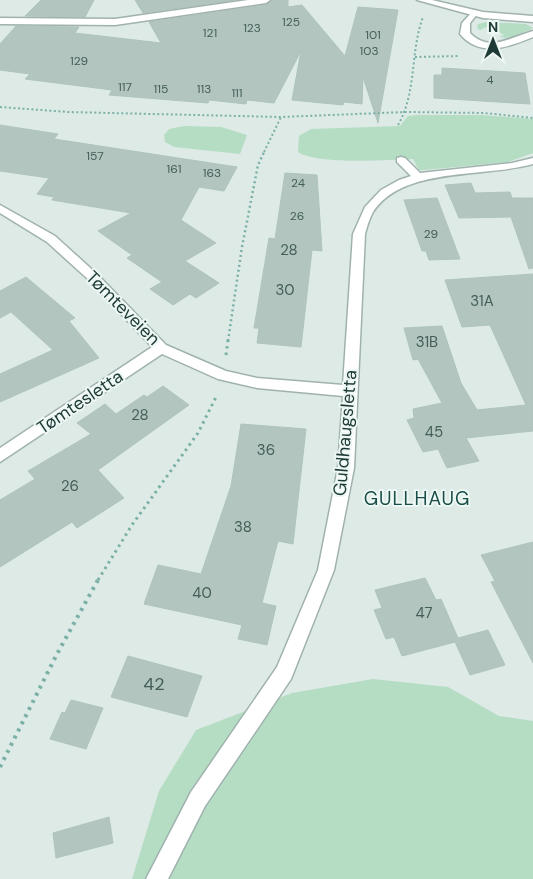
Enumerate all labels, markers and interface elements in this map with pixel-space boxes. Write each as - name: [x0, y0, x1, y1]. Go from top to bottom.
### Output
- house number: 125: [282, 14, 300, 30]
- north arrow: [468, 15, 518, 65]
- text: N: [488, 18, 498, 36]
- house number: 123: [243, 20, 261, 36]
- house number: 121: [203, 25, 217, 41]
- house number: 101: [365, 27, 381, 43]
- house number: 103: [359, 43, 379, 59]
- house number: 129: [70, 53, 88, 69]
- house number: 4: [486, 72, 494, 88]
- house number: 117: [118, 79, 132, 95]
- house number: 115: [154, 81, 168, 97]
- house number: 113: [197, 81, 211, 97]
- house number: 111: [231, 85, 243, 101]
- house number: 157: [86, 148, 104, 164]
- house number: 161: [166, 161, 182, 177]
- house number: 163: [203, 165, 221, 181]
- house number: 24: [291, 175, 305, 191]
- house number: 26: [290, 208, 304, 224]
- house number: 29: [424, 226, 438, 242]
- house number: 28: [280, 240, 298, 260]
- street label: Tømteveien: [81, 266, 165, 350]
- house number: 30: [275, 280, 295, 300]
- house number: 31A: [470, 291, 494, 311]
- house number: 31B: [416, 332, 438, 352]
- street label: Tømtesletta: [32, 364, 128, 440]
- street label: Guldhaugsletta: [328, 369, 362, 497]
- house number: 28: [131, 405, 149, 425]
- house number: 45: [425, 422, 443, 442]
- house number: 36: [257, 440, 275, 460]
- house number: 26: [61, 476, 79, 496]
- district label: GULLHAUG: [364, 486, 470, 511]
- house number: 38: [234, 517, 252, 537]
- house number: 40: [192, 583, 212, 603]
- house number: 47: [415, 603, 433, 623]
- house number: 42: [143, 672, 165, 696]

